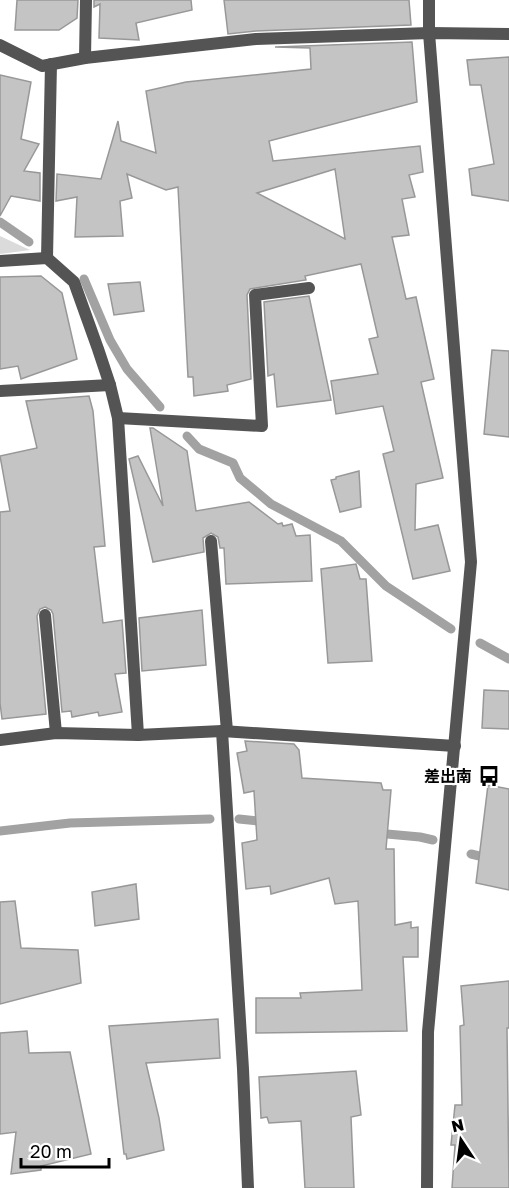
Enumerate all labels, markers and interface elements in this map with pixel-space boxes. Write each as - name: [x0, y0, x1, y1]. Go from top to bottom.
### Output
- bus stop icon: 差出南: [477, 764, 501, 788]
- place label: 差出南: [424, 766, 472, 786]
- north arrow: [431, 1110, 491, 1170]
- text: N: [449, 1114, 466, 1136]
- scale bar: [21, 1131, 110, 1169]
- text: 20 m: [30, 1140, 72, 1162]

